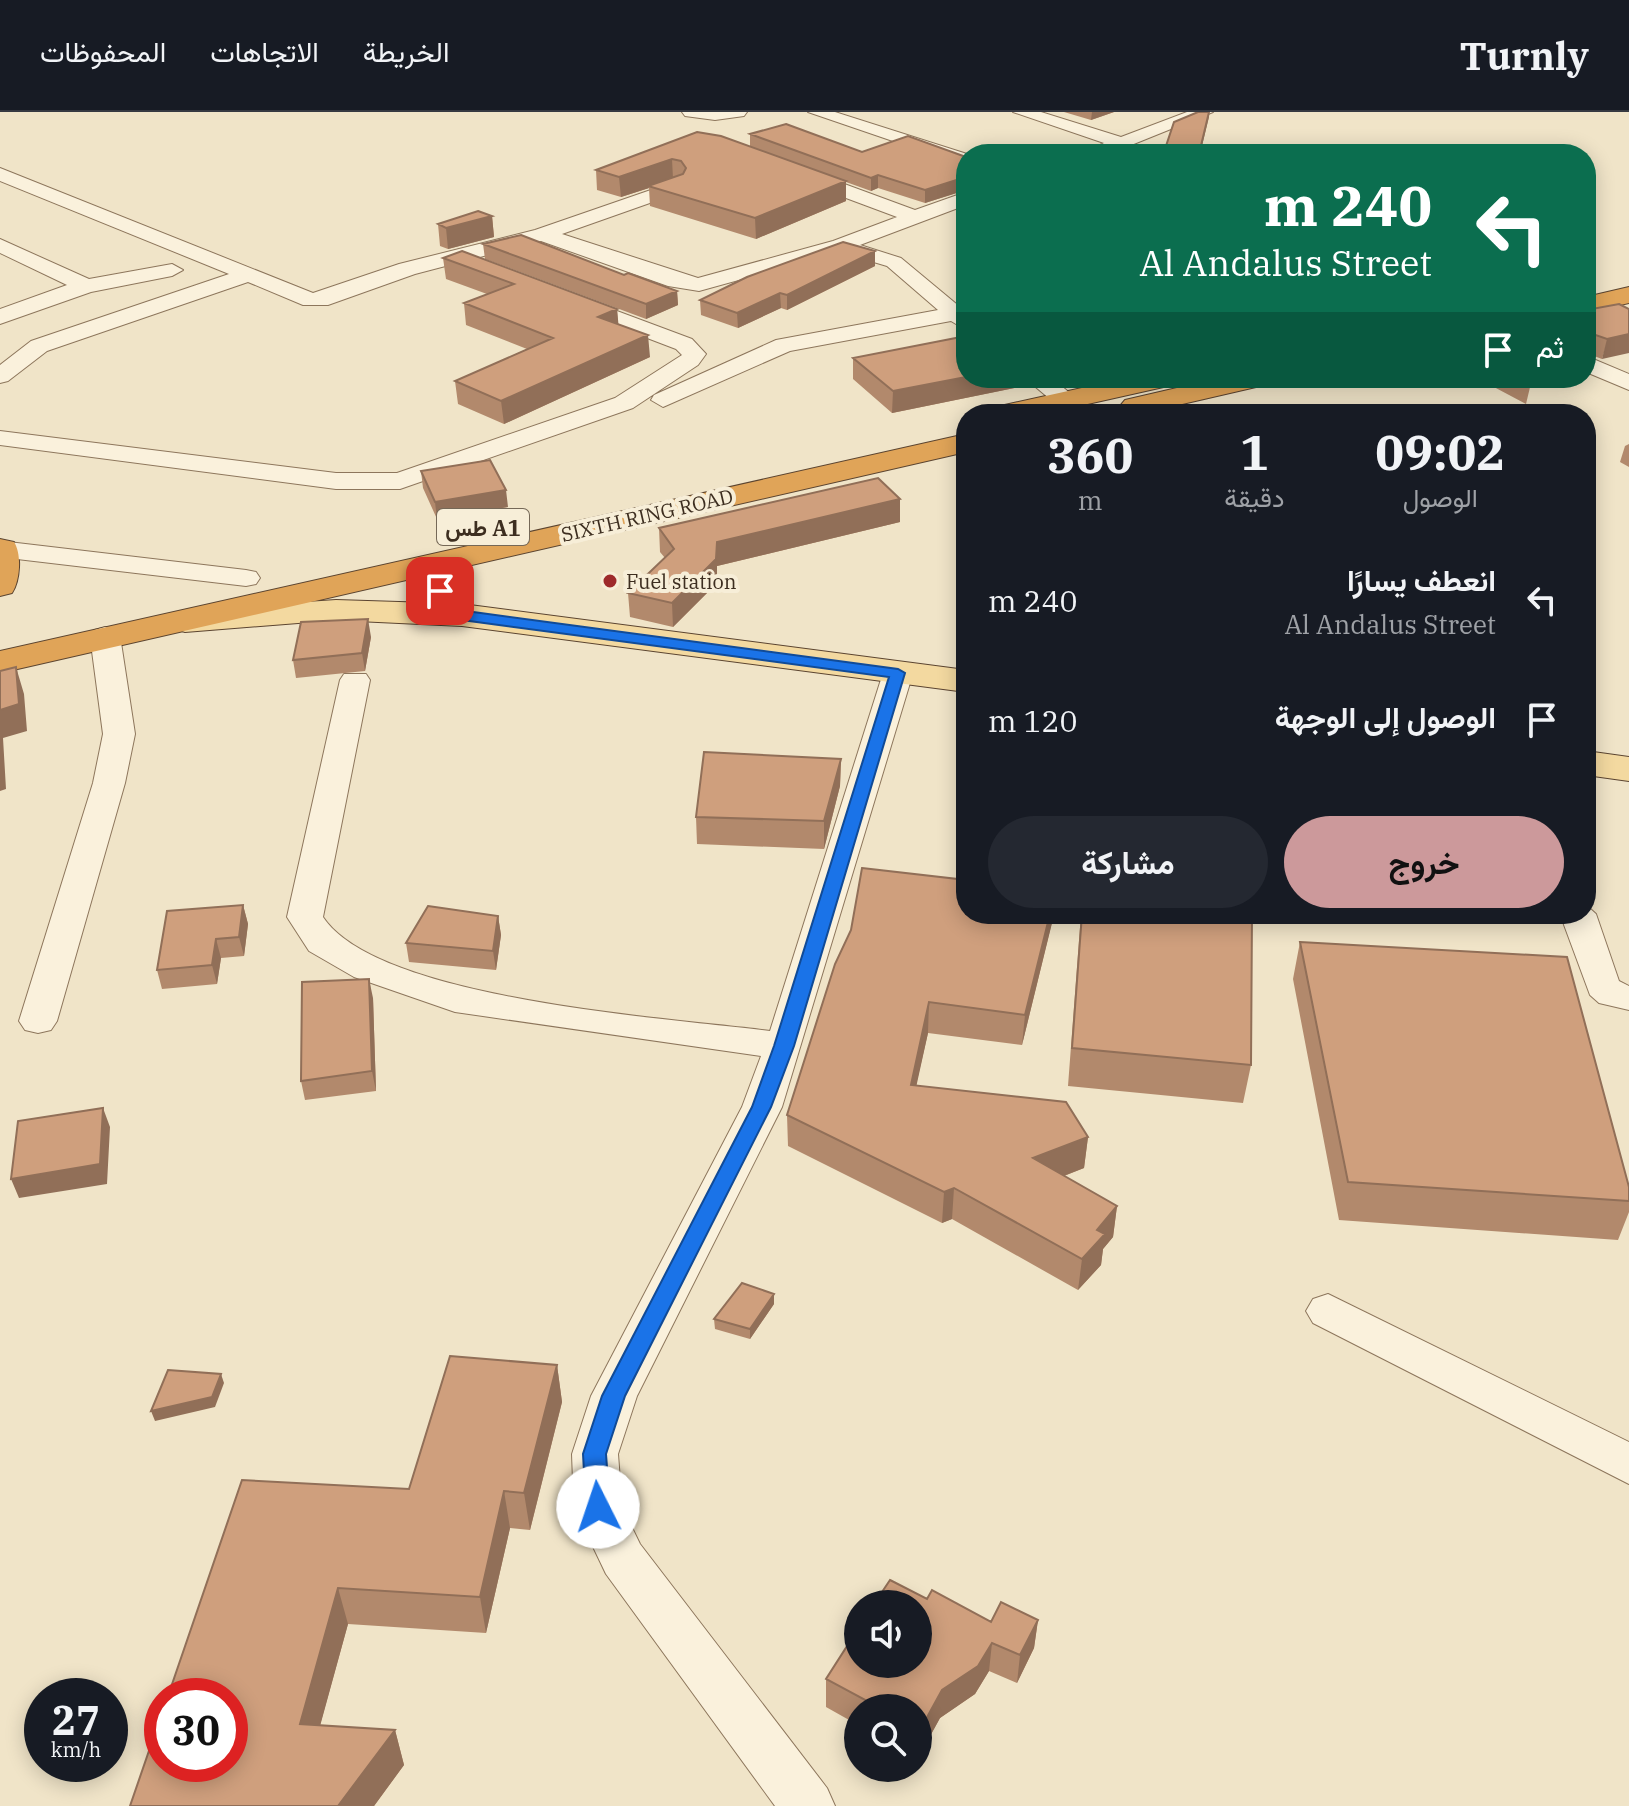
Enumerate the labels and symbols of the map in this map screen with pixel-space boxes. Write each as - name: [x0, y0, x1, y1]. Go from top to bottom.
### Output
- street label: SIXTH RING ROAD: [558, 482, 736, 548]
- road number: طس A1: [437, 509, 529, 545]
- pin: [406, 557, 474, 625]
- place label: Fuel station: [626, 568, 737, 595]
- marker: Fuel station: [601, 572, 619, 590]
- position arrow: [556, 1465, 640, 1549]
- speed limit sign: 30: [144, 1678, 248, 1782]

